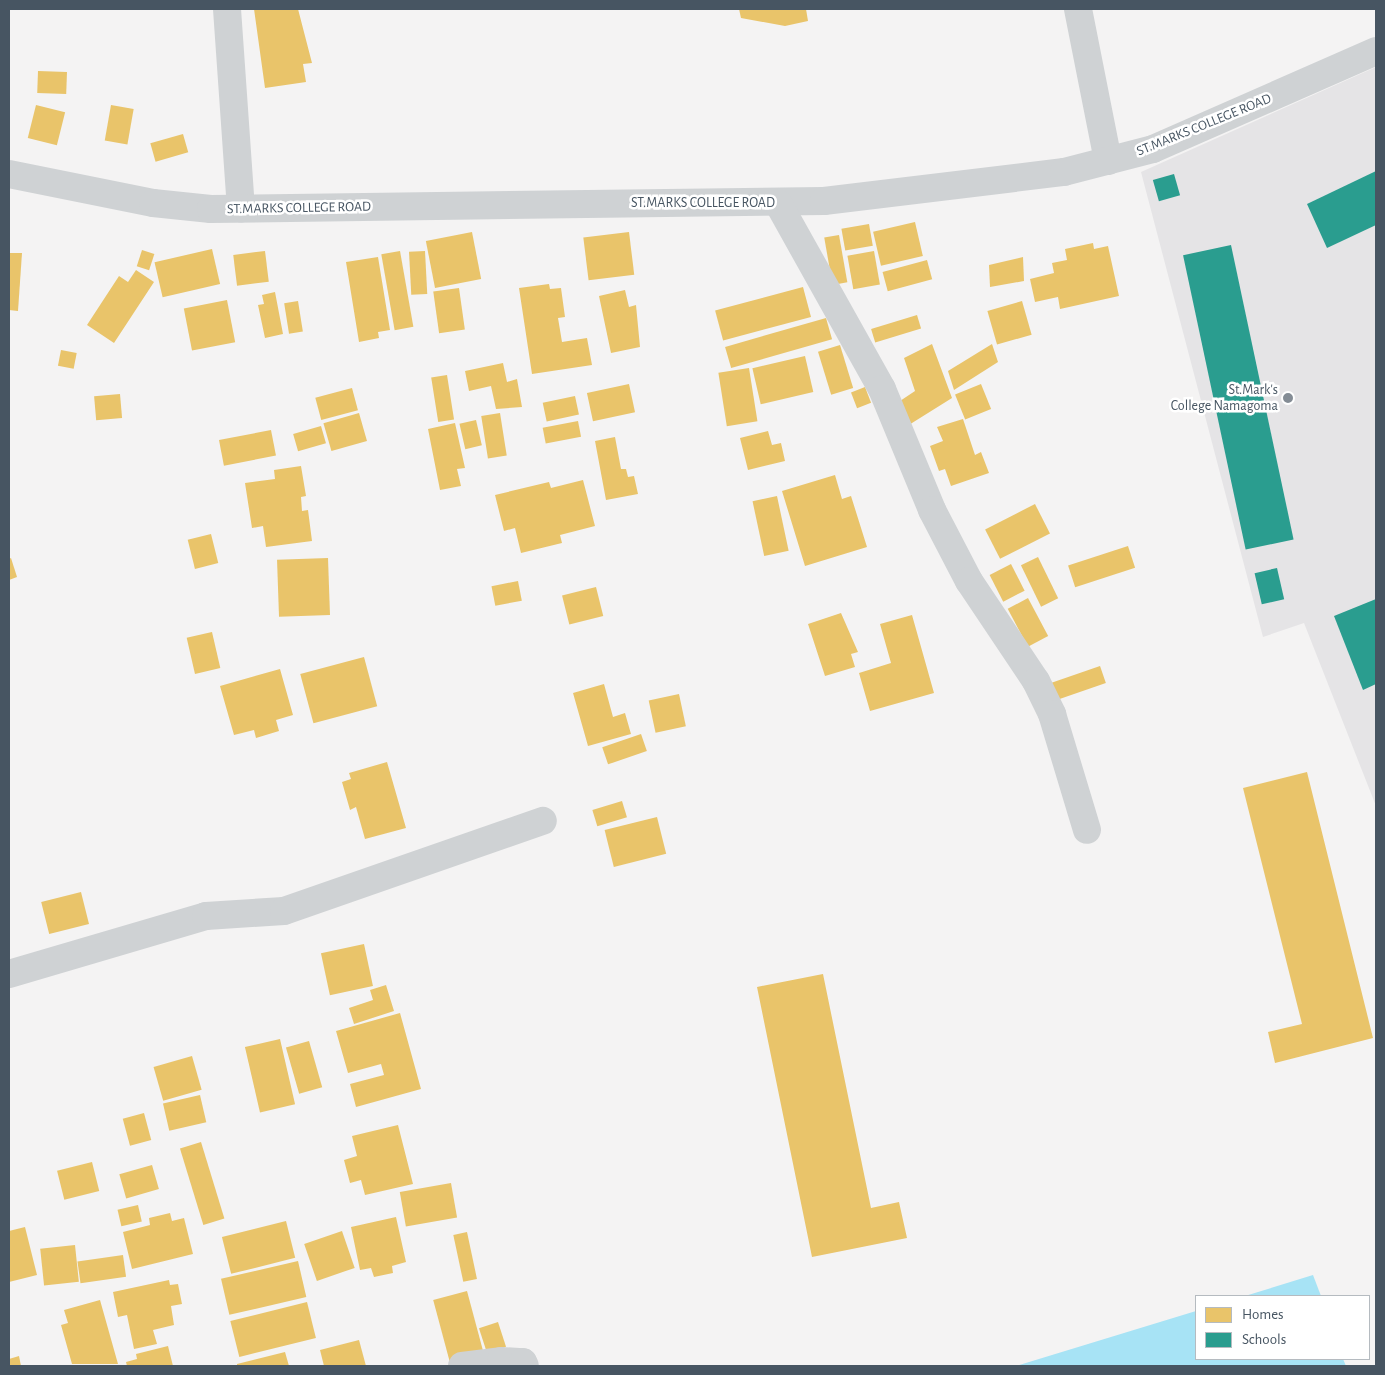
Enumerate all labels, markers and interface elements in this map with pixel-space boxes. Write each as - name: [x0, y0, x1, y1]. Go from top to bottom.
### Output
- street label: ST.MARKS COLLEGE ROAD: [1134, 90, 1274, 160]
- street label: ST.MARKS COLLEGE ROAD: [631, 195, 775, 211]
- street label: ST.MARKS COLLEGE ROAD: [227, 198, 371, 218]
- place label: St.Mark's College Namagoma: [1171, 382, 1278, 414]
- marker: St.Mark's College Namagoma: [1282, 392, 1294, 404]
- legend: [1195, 1295, 1370, 1360]
- text: Homes: [1242, 1307, 1284, 1322]
- text: Schools: [1242, 1332, 1286, 1347]

